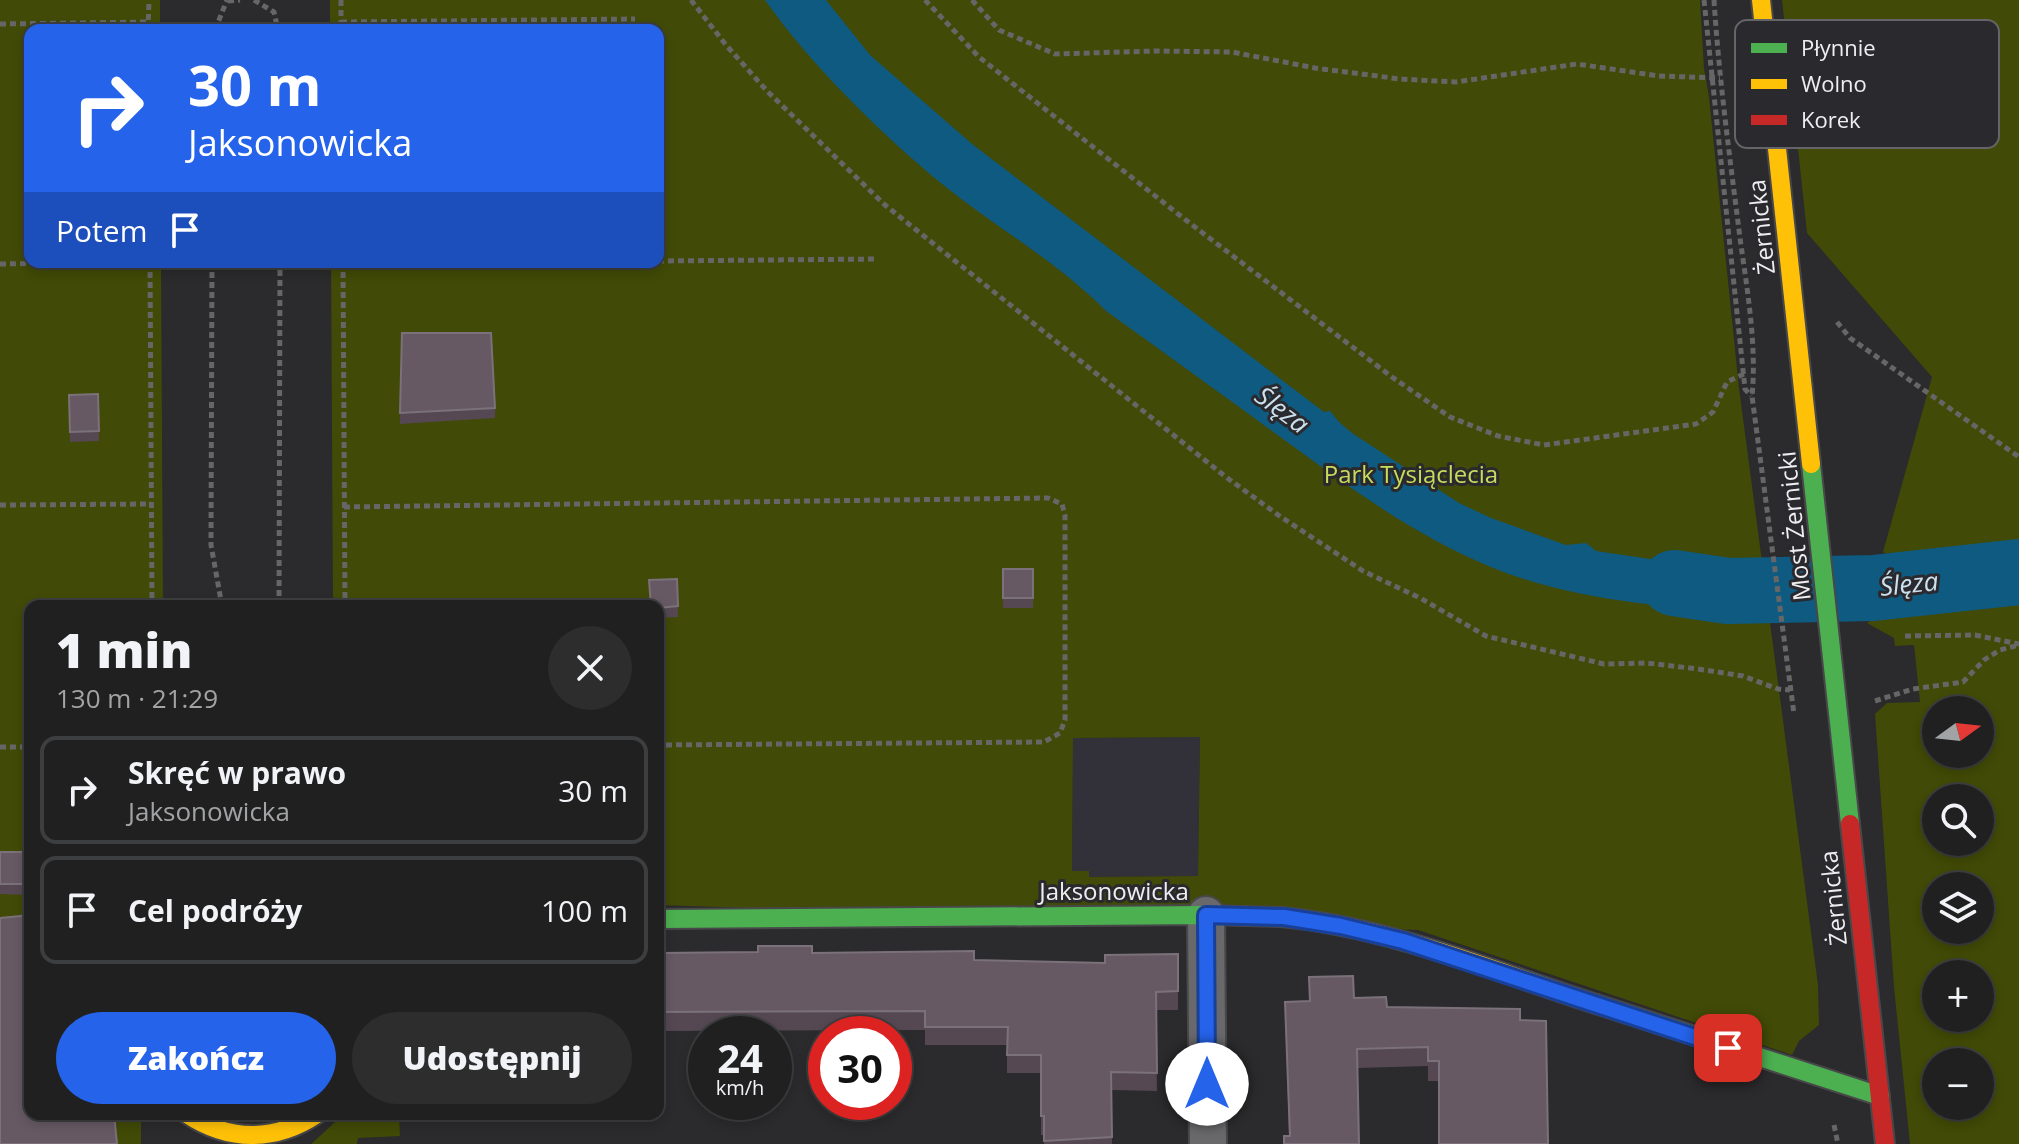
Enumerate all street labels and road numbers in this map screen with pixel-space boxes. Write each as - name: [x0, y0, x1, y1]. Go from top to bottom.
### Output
- street label: Żernicka: [1739, 178, 1782, 276]
- street label: Most Żernicki: [1769, 450, 1818, 603]
- street label: Żernicka: [1811, 849, 1854, 947]
- street label: Jaksonowicka: [1037, 874, 1189, 907]

